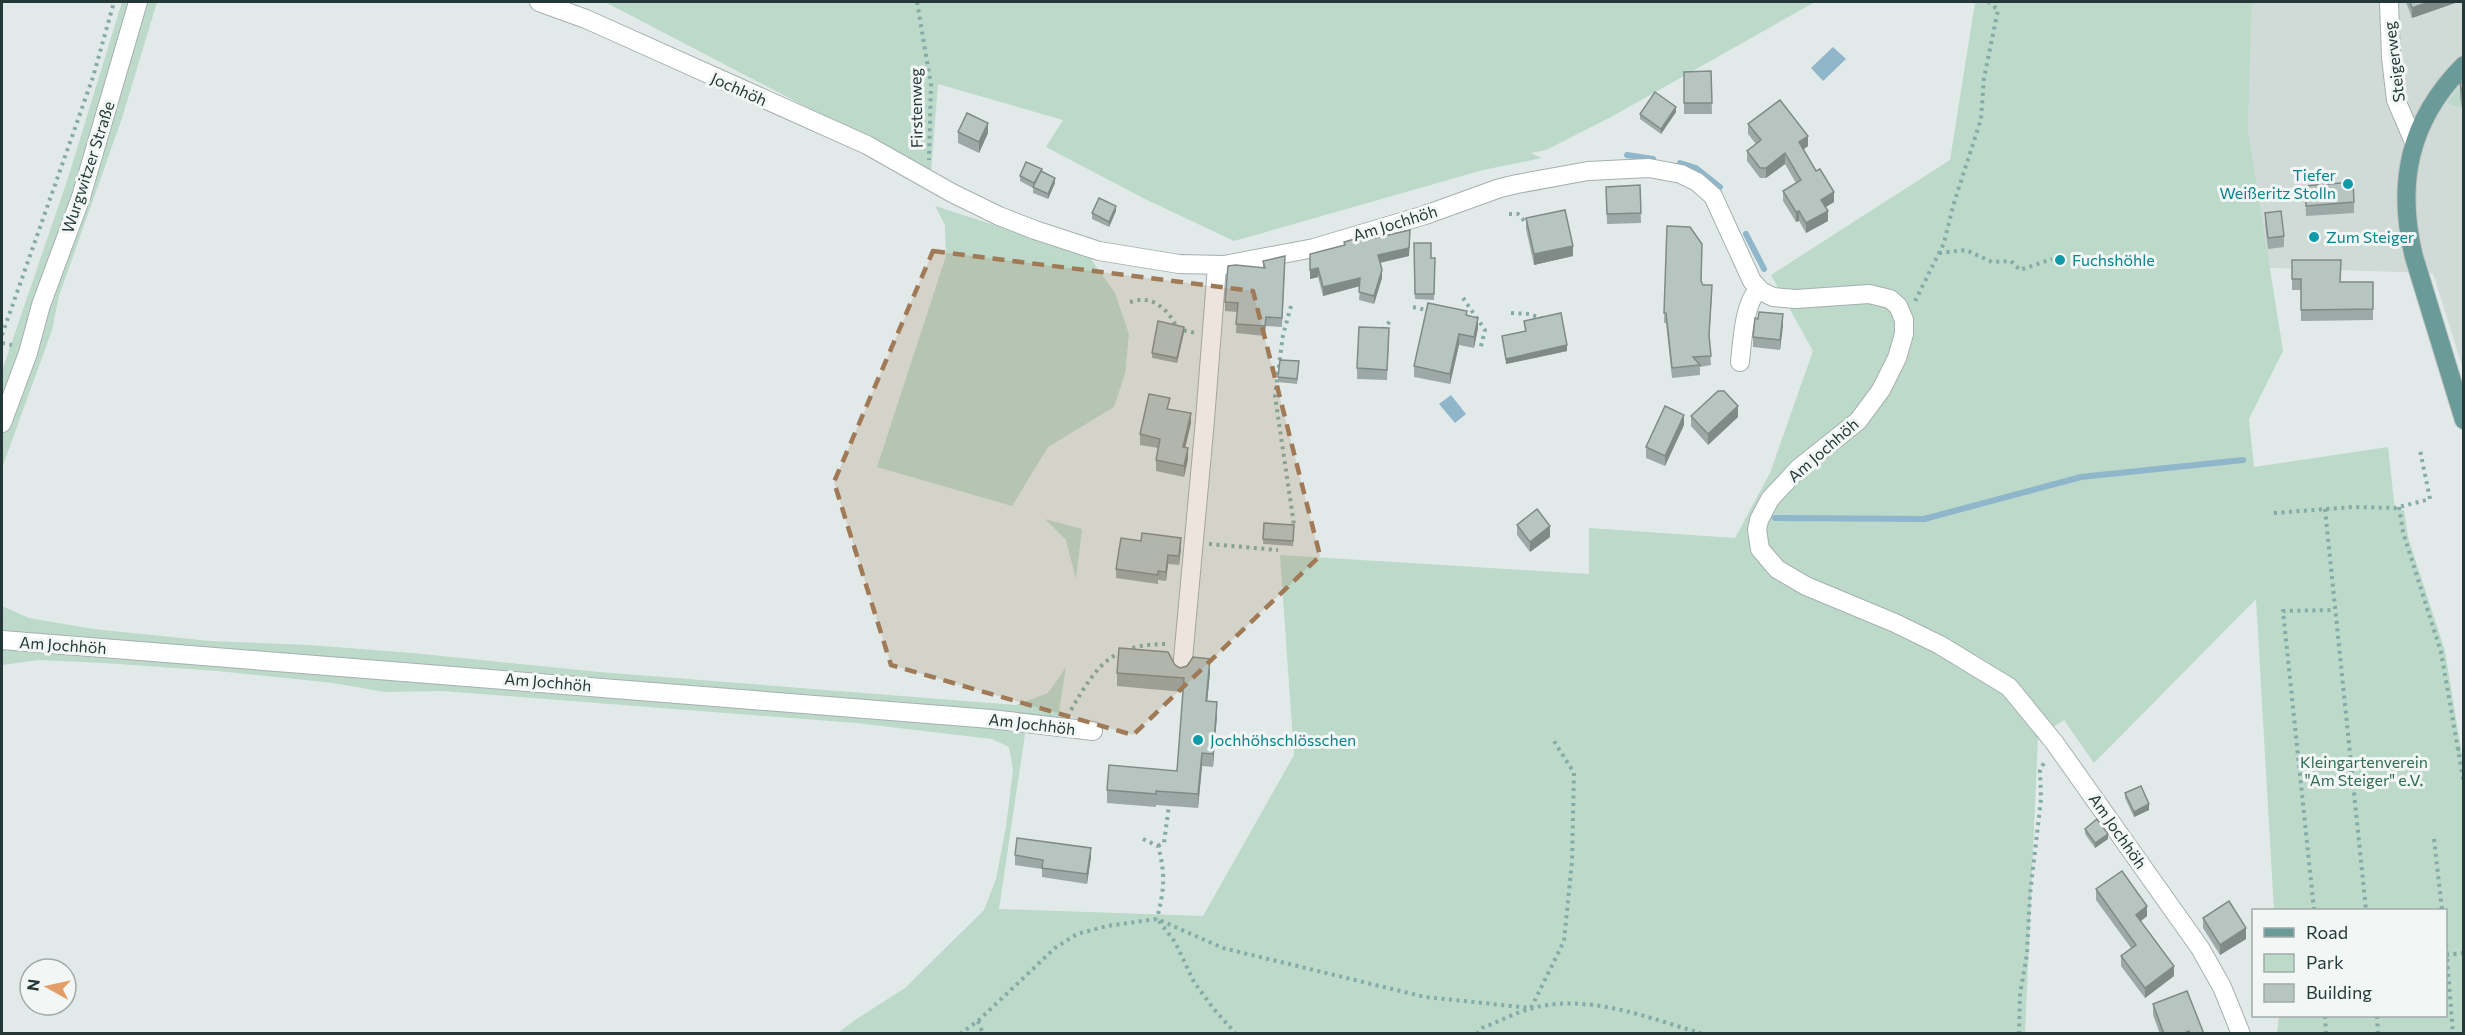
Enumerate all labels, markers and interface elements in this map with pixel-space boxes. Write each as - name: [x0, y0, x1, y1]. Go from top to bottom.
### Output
- street label: Steigerweg: [2379, 20, 2408, 104]
- street label: Firstenweg: [905, 67, 926, 148]
- street label: Jochhöh: [708, 68, 770, 109]
- street label: Wurgwitzer Straße: [57, 99, 118, 235]
- place label: Tiefer Weißeritz Stolln: [2220, 165, 2337, 202]
- marker: Tiefer Weißeritz Stolln: [2341, 177, 2355, 191]
- street label: Am Jochhöh: [1350, 201, 1439, 244]
- place label: Zum Steiger: [2326, 227, 2415, 246]
- marker: Zum Steiger: [2307, 230, 2321, 244]
- place label: Fuchshöhle: [2072, 250, 2155, 269]
- marker: Fuchshöhle: [2053, 253, 2067, 267]
- street label: Am Jochhöh: [1784, 414, 1862, 485]
- street label: Am Jochhöh: [19, 632, 107, 657]
- street label: Am Jochhöh: [504, 668, 592, 695]
- street label: Am Jochhöh: [988, 709, 1077, 738]
- place label: Jochhöhschlösschen: [1210, 730, 1356, 749]
- marker: Jochhöhschlösschen: [1191, 733, 1205, 747]
- park label: Kleingartenverein "Am Steiger" e.V.: [2300, 752, 2428, 789]
- street label: Am Jochhöh: [2086, 790, 2151, 872]
- legend: [2252, 909, 2447, 1017]
- text: Road: [2306, 921, 2348, 943]
- text: Park: [2306, 951, 2344, 973]
- north arrow: [18, 957, 78, 1017]
- text: N: [22, 978, 43, 992]
- text: Building: [2306, 981, 2372, 1003]

